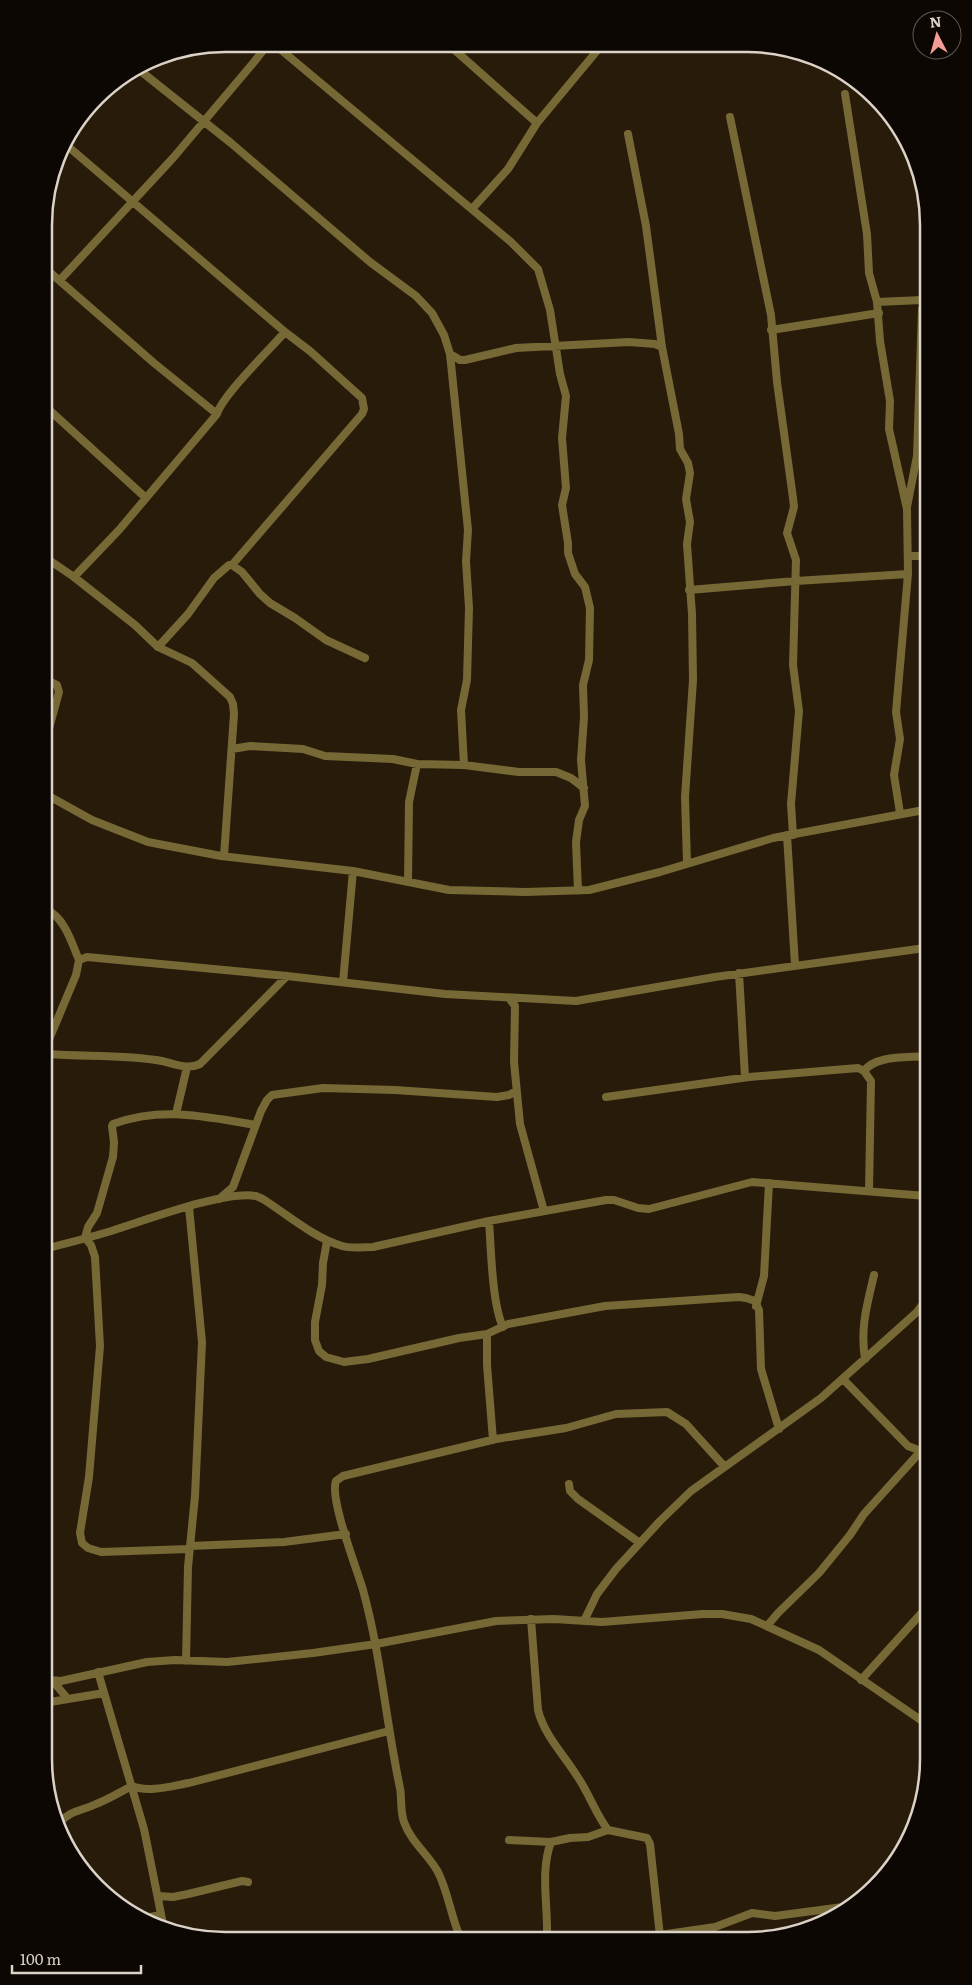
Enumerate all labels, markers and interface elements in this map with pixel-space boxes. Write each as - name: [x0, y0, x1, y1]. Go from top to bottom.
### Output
- north arrow: [912, 10, 962, 60]
- text: N: [929, 10, 943, 32]
- scale bar: [12, 1942, 141, 1974]
- text: 100 m: [20, 1947, 61, 1970]

